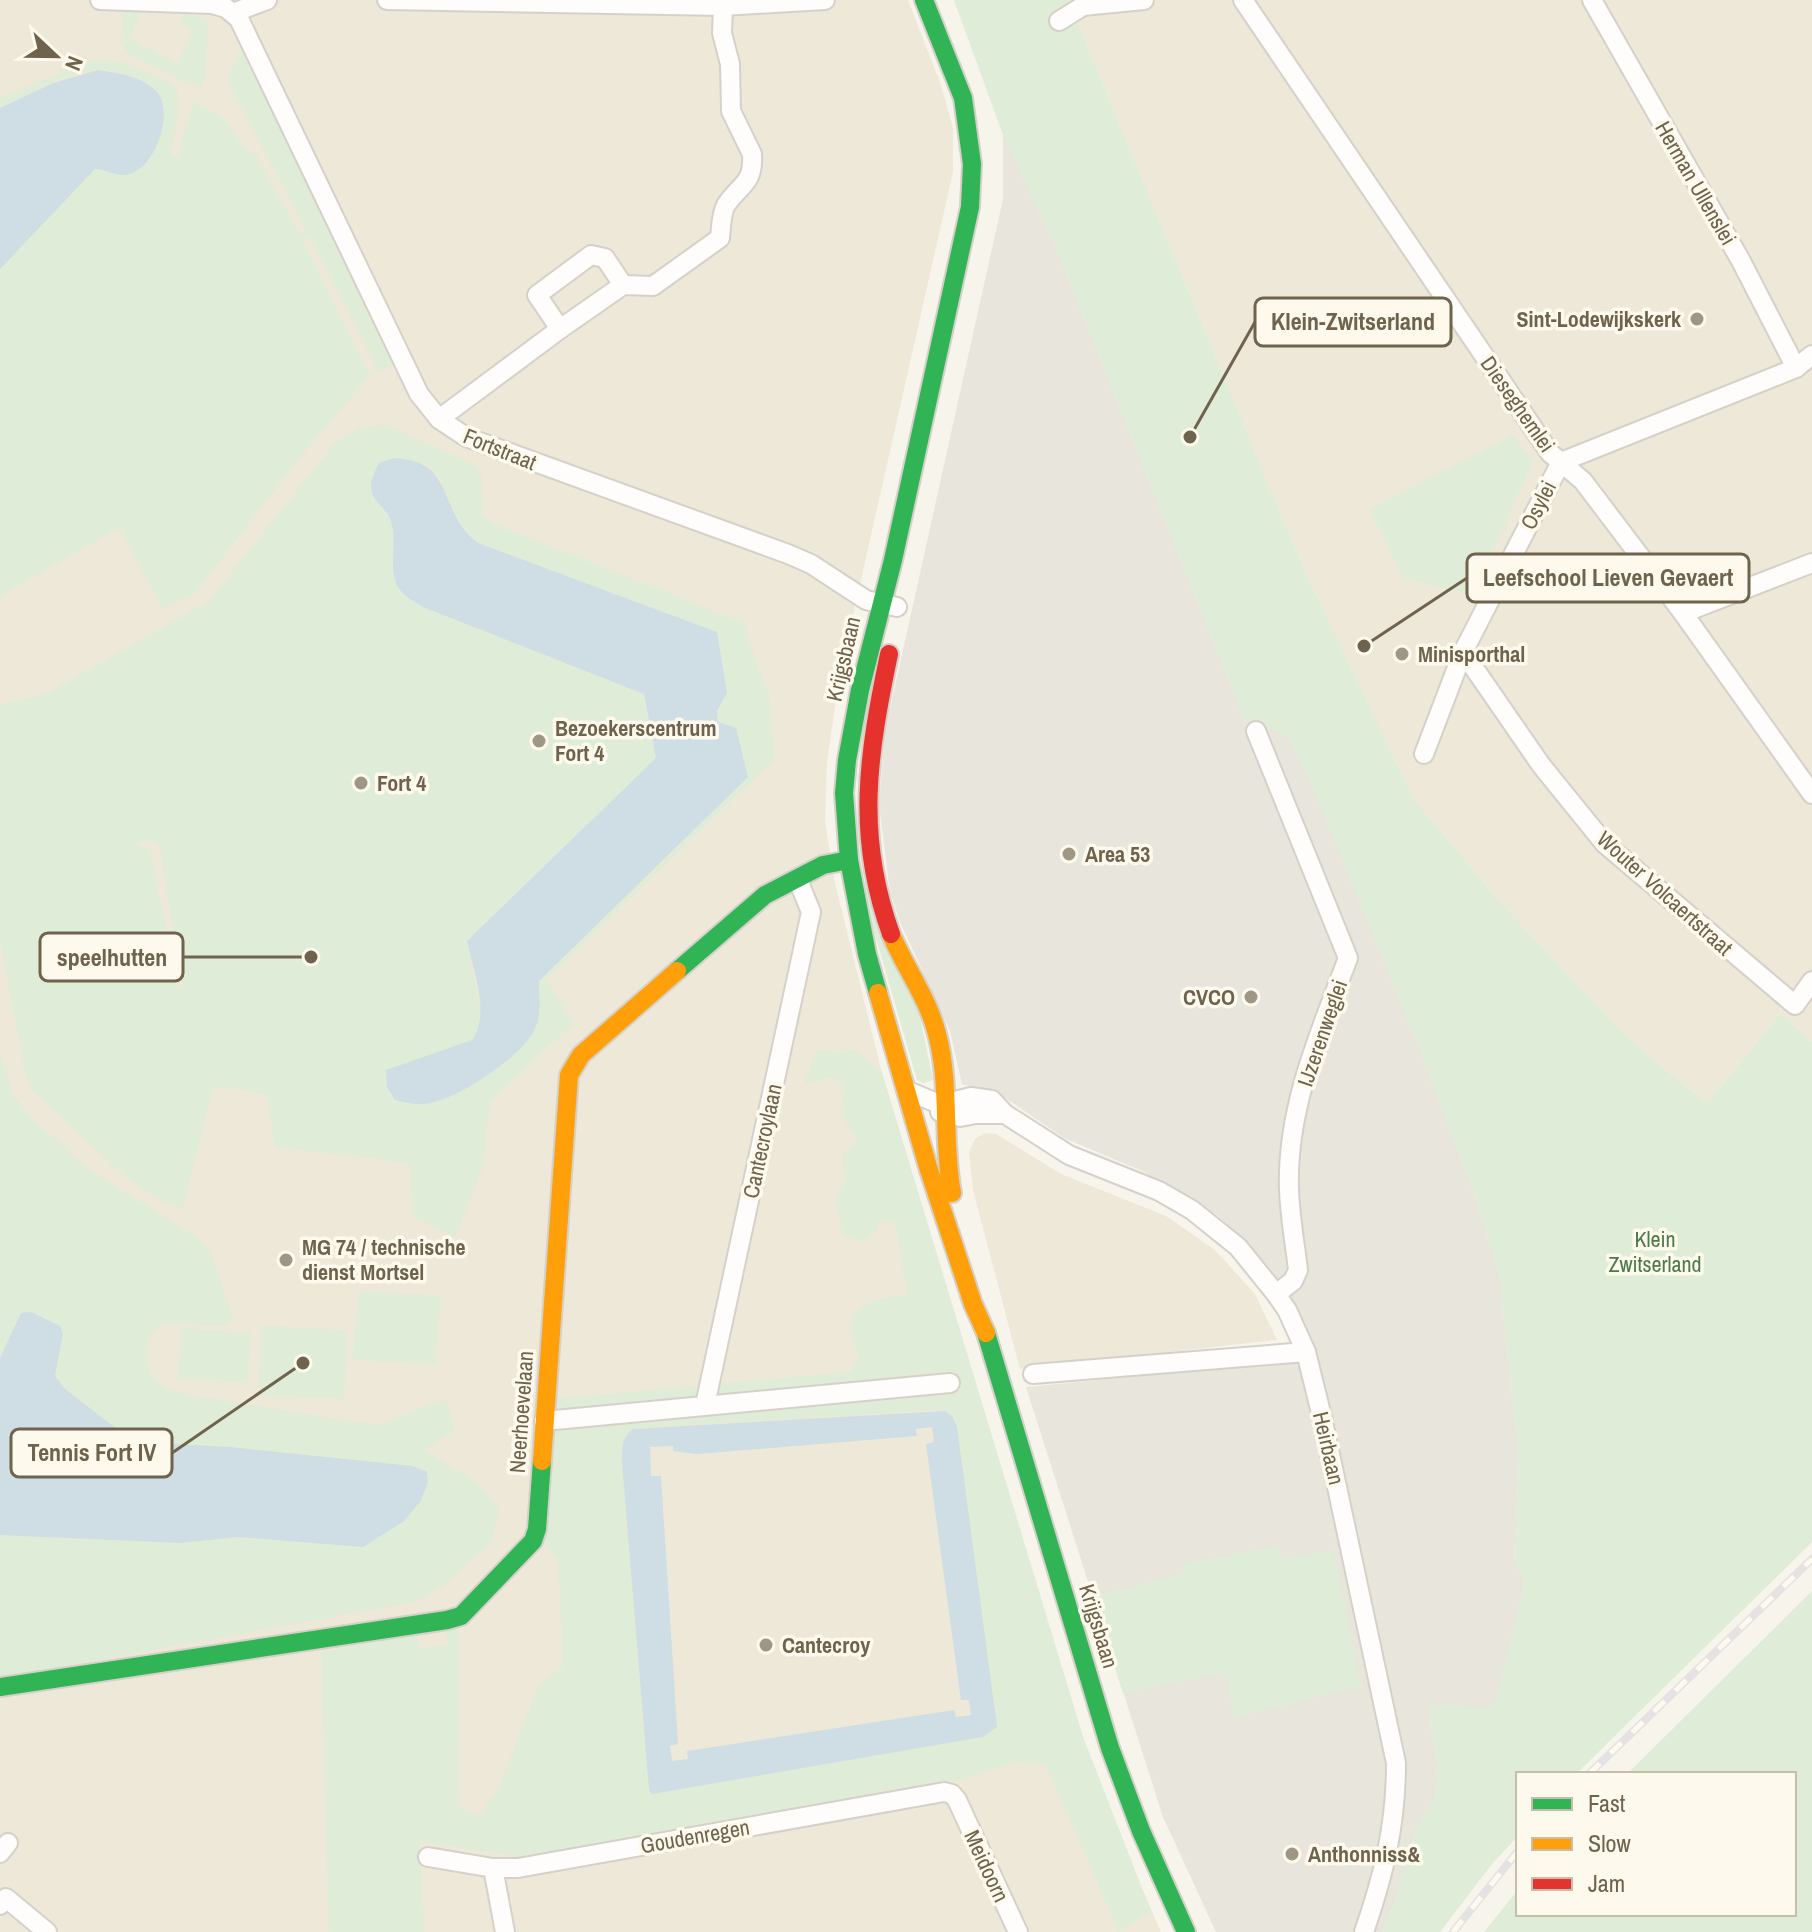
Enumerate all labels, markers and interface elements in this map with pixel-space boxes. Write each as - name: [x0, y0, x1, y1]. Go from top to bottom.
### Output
- north arrow: [16, 16, 96, 96]
- text: N: [58, 52, 91, 75]
- street label: Herman Ullenslei: [1648, 116, 1744, 250]
- callout: Klein-Zwitserland: [1255, 298, 1451, 346]
- place label: Sint-Lodewijkskerk: [1517, 304, 1682, 334]
- text: Klein-Zwitserland: [1271, 305, 1435, 337]
- marker: Sint-Lodewijkskerk: [1688, 310, 1706, 328]
- street label: Dieseghemlei: [1474, 350, 1562, 458]
- street label: Fortstraat: [459, 421, 541, 477]
- street label: Osylei: [1513, 475, 1563, 535]
- callout: Leefschool Lieven Gevaert: [1467, 554, 1749, 602]
- text: Leefschool Lieven Gevaert: [1483, 561, 1734, 593]
- street label: Krijgsbaan: [819, 614, 867, 704]
- place label: Minisporthal: [1418, 639, 1525, 669]
- marker: Minisporthal: [1393, 645, 1411, 663]
- place label: Bezoekerscentrum Fort 4: [555, 713, 716, 768]
- marker: Bezoekerscentrum Fort 4: [530, 732, 548, 750]
- place label: Fort 4: [377, 768, 426, 798]
- marker: Fort 4: [352, 774, 370, 792]
- street label: Wouter Volcaertstraat: [1591, 824, 1739, 962]
- place label: Area 53: [1085, 839, 1150, 869]
- marker: Area 53: [1060, 845, 1078, 863]
- callout: speelhutten: [40, 933, 183, 981]
- text: speelhutten: [57, 941, 167, 973]
- street label: IJzerenweglei: [1290, 975, 1354, 1091]
- place label: CVCO: [1183, 982, 1235, 1012]
- marker: CVCO: [1242, 988, 1260, 1006]
- street label: Cantecroylaan: [735, 1081, 789, 1201]
- park label: Klein Zwitserland: [1608, 1224, 1702, 1279]
- place label: MG 74 / technische dienst Mortsel: [302, 1232, 465, 1287]
- marker: MG 74 / technische dienst Mortsel: [277, 1251, 295, 1269]
- street label: Neerhoevelaan: [502, 1350, 540, 1474]
- street label: Heirbaan: [1306, 1408, 1352, 1488]
- callout: Tennis Fort IV: [11, 1429, 172, 1477]
- text: Tennis Fort IV: [28, 1436, 157, 1468]
- street label: Krijgsbaan: [1072, 1580, 1126, 1672]
- place label: Cantecroy: [782, 1630, 870, 1660]
- marker: Cantecroy: [757, 1636, 775, 1654]
- legend: [1516, 1772, 1796, 1916]
- text: Fast: [1588, 1787, 1626, 1819]
- street label: Goudenregen: [638, 1812, 752, 1860]
- street label: Meidoorn: [957, 1825, 1017, 1907]
- text: Slow: [1588, 1827, 1631, 1859]
- place label: Anthonniss&: [1308, 1839, 1420, 1869]
- marker: Anthonniss&: [1283, 1845, 1301, 1863]
- text: Jam: [1588, 1867, 1625, 1899]

